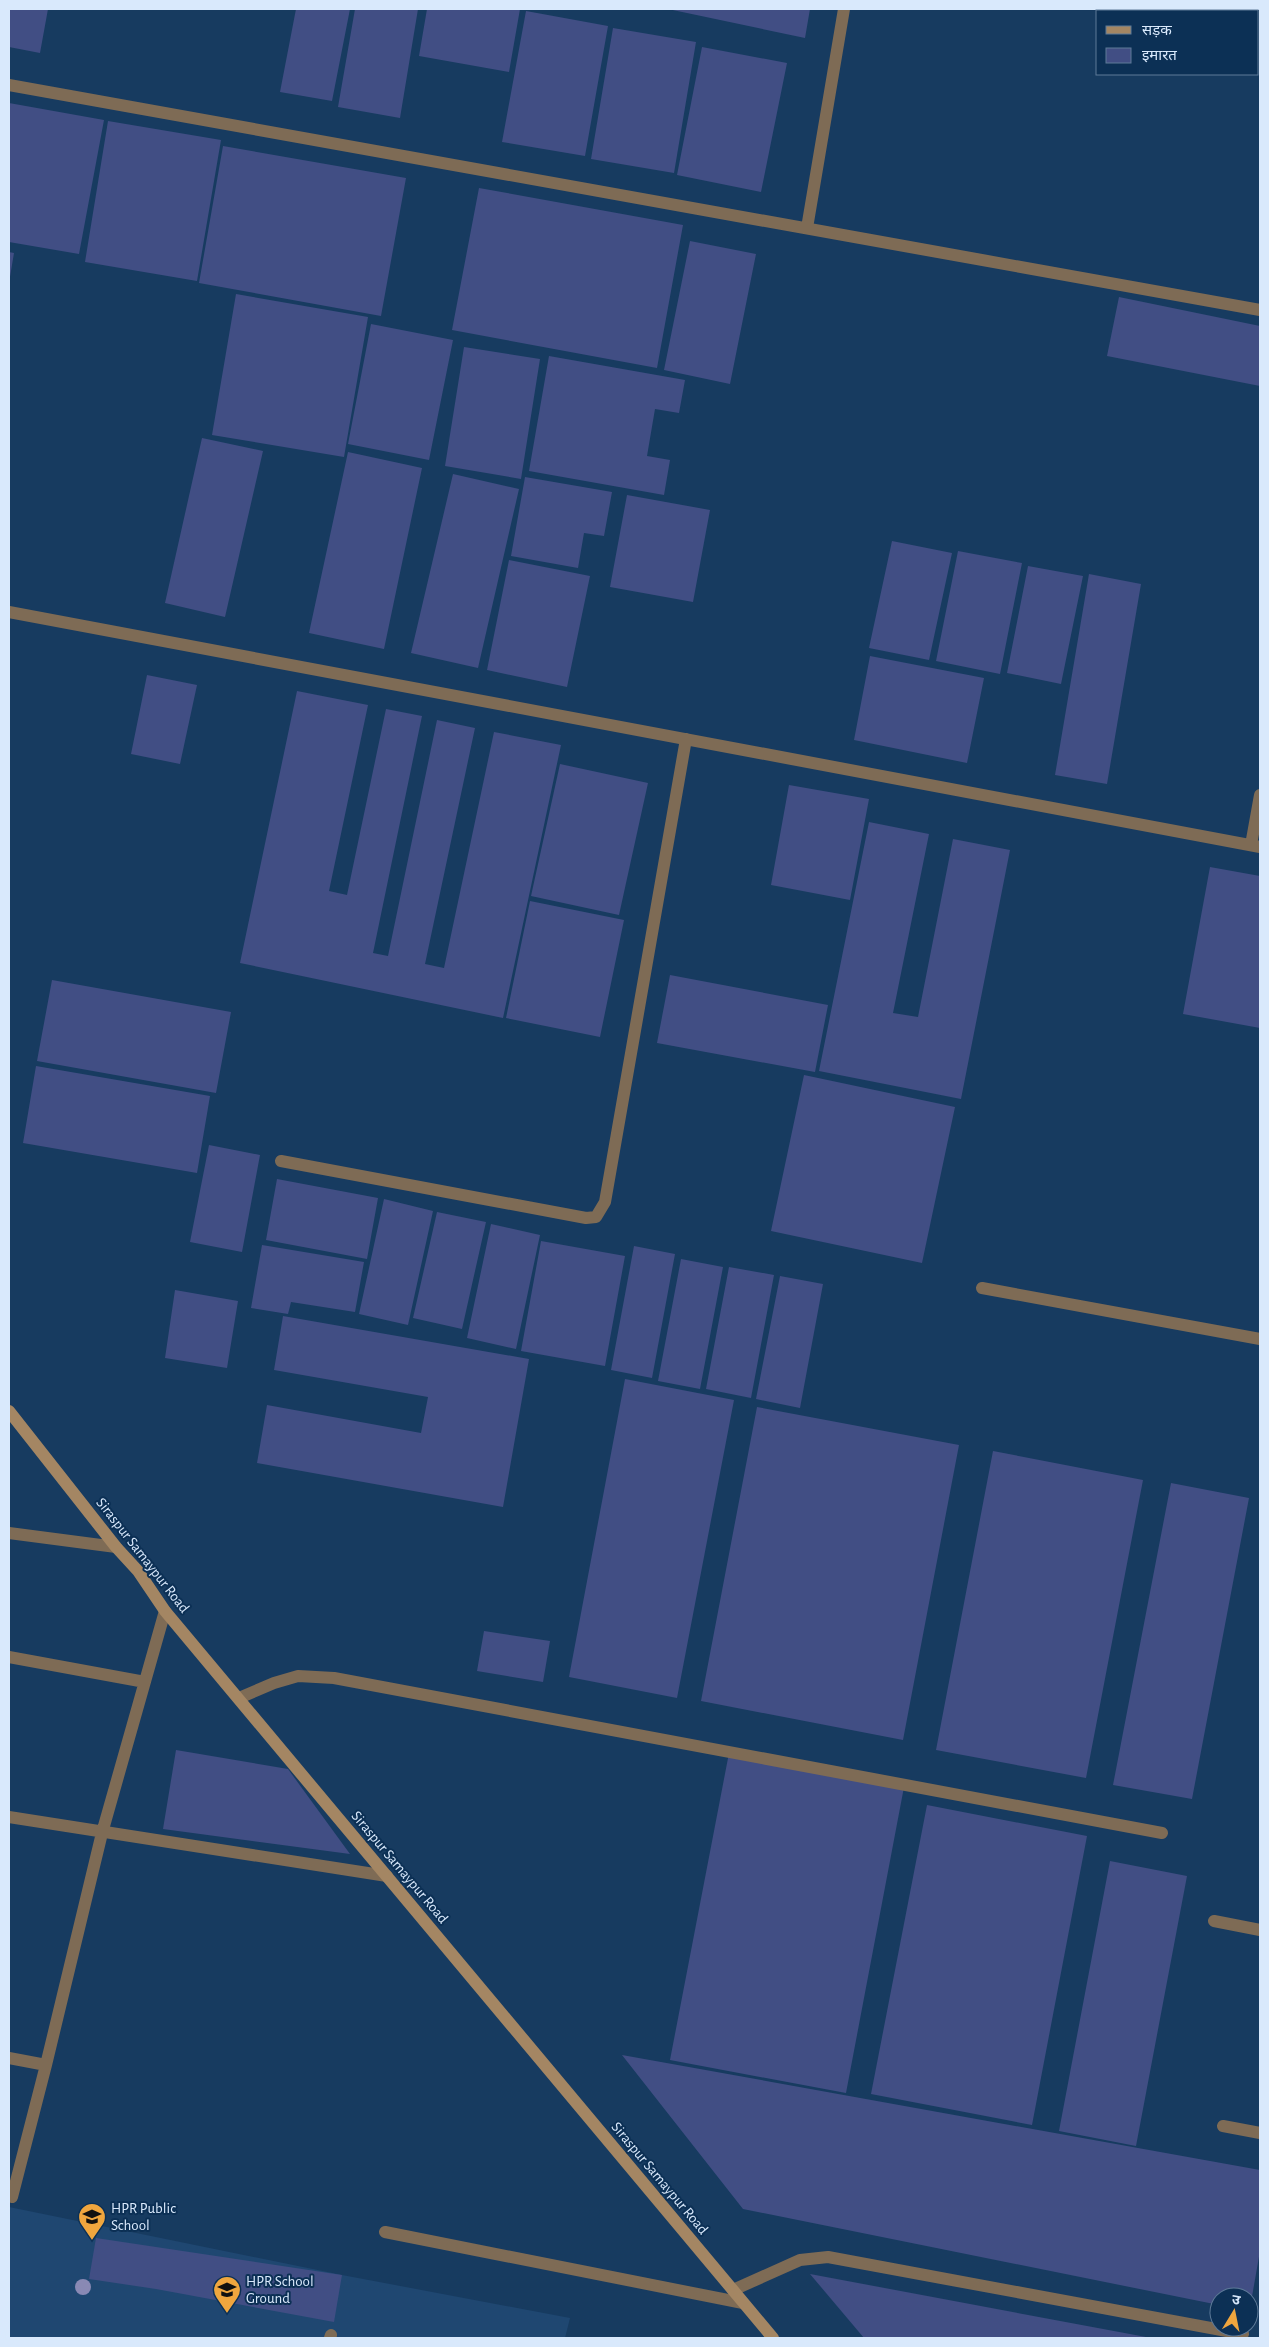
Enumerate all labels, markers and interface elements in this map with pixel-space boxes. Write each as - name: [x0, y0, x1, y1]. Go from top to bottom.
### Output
- legend: [1096, 10, 1259, 75]
- text: सड़क: [1142, 23, 1172, 38]
- text: इमारत: [1142, 48, 1177, 63]
- street label: Siraspur Samaypur Road: [93, 1495, 192, 1616]
- street label: Siraspur Samaypur Road: [348, 1808, 451, 1926]
- street label: Siraspur Samaypur Road: [608, 2119, 711, 2237]
- place label: HPR Public School: [111, 2201, 176, 2233]
- school or university icon: HPR Public School: [77, 2202, 107, 2241]
- place label: HPR School Ground: [246, 2274, 314, 2306]
- school or university icon: HPR School Ground: [212, 2275, 242, 2314]
- north arrow: [1209, 2287, 1259, 2337]
- text: उ: [1231, 2293, 1242, 2308]

